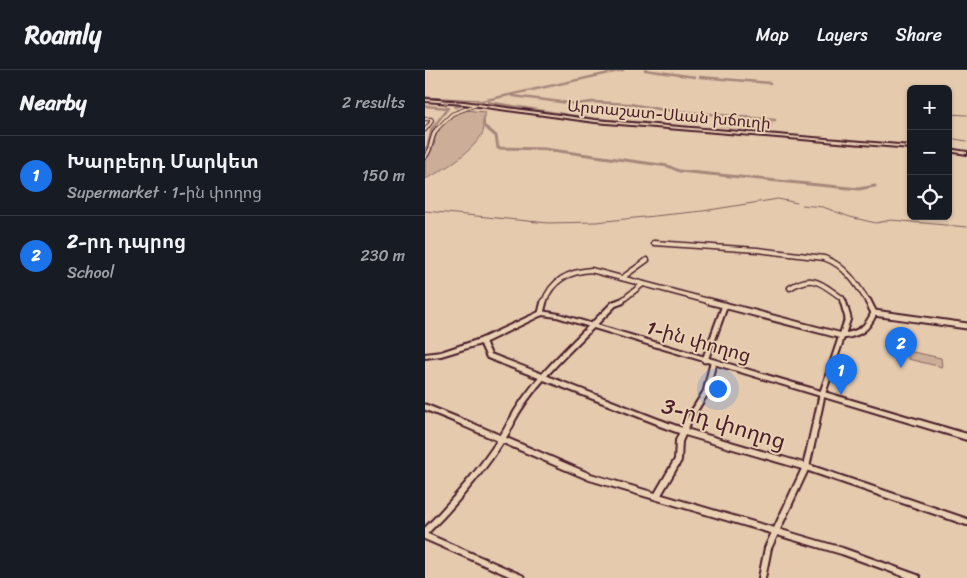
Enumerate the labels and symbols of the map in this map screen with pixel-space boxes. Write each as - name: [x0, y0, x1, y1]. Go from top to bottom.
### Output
- street label: Արտաշատ-Սևան խճուղի: [566, 91, 772, 138]
- street label: 1-ին փողոց: [643, 311, 755, 372]
- pin: 2: [885, 327, 917, 368]
- pin: 1: [825, 354, 857, 395]
- your location: [705, 376, 731, 402]
- street label: 3-րդ փողոց: [657, 386, 791, 461]

